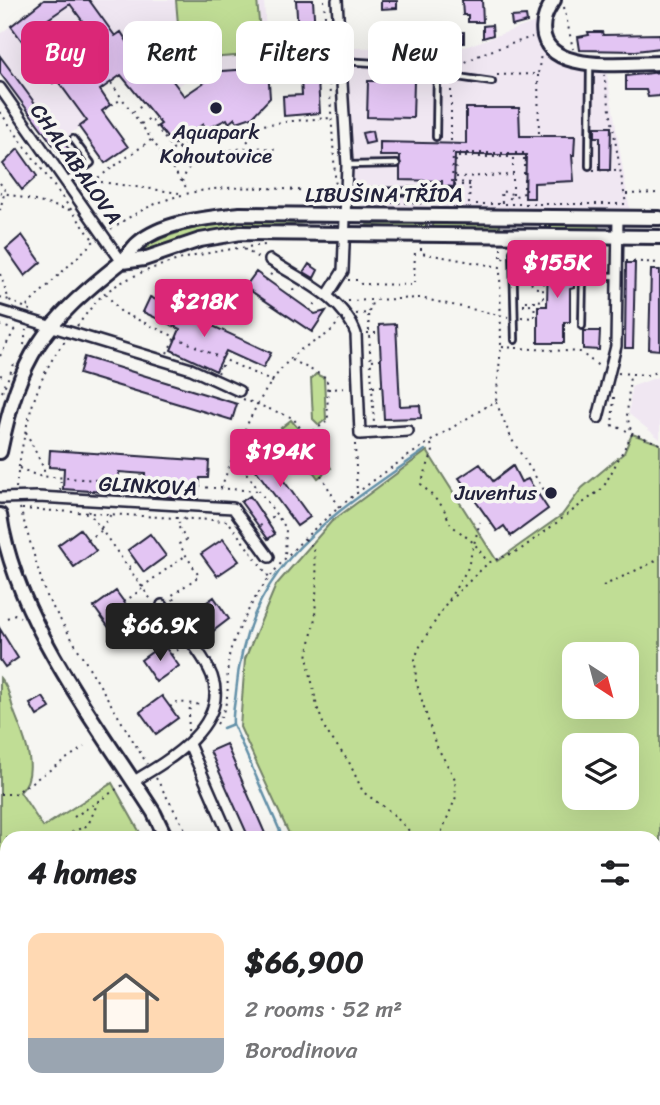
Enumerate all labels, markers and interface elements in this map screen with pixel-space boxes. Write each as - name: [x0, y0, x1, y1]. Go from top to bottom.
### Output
- chip: Buy: [21, 21, 109, 84]
- chip: Rent: [123, 21, 222, 84]
- chip: Filters: [236, 21, 354, 84]
- chip: New: [368, 21, 462, 84]
- street label: CHALABALOVA: [20, 95, 132, 233]
- marker: Aquapark Kohoutovice: [208, 100, 224, 116]
- place label: Aquapark Kohoutovice: [160, 113, 272, 175]
- street label: LIBUŠINA TŘÍDA: [305, 176, 463, 214]
- pin: $155K: [508, 240, 606, 300]
- text: $155K: [523, 242, 591, 283]
- pin: $218K: [155, 280, 253, 339]
- text: $218K: [171, 281, 237, 322]
- pin: $194K: [231, 430, 329, 489]
- text: $194K: [246, 431, 314, 472]
- street label: GLINKOVA: [98, 464, 198, 508]
- place label: Juventus: [454, 474, 537, 512]
- marker: Juventus: [543, 485, 559, 501]
- pin: $66.9K: [103, 604, 217, 663]
- text: $66.9K: [122, 605, 198, 646]
- north arrow: [562, 642, 639, 719]
- map controls: [562, 642, 639, 810]
- button: layers: [562, 733, 639, 810]
- text: 4 homes: [28, 846, 136, 900]
- icon: filters: [596, 854, 634, 892]
- text: $66,900: [245, 935, 364, 989]
- icon: home: [84, 961, 168, 1045]
- text: 2 rooms · 52 m²: [245, 989, 402, 1030]
- text: Borodinova: [245, 1030, 357, 1071]

